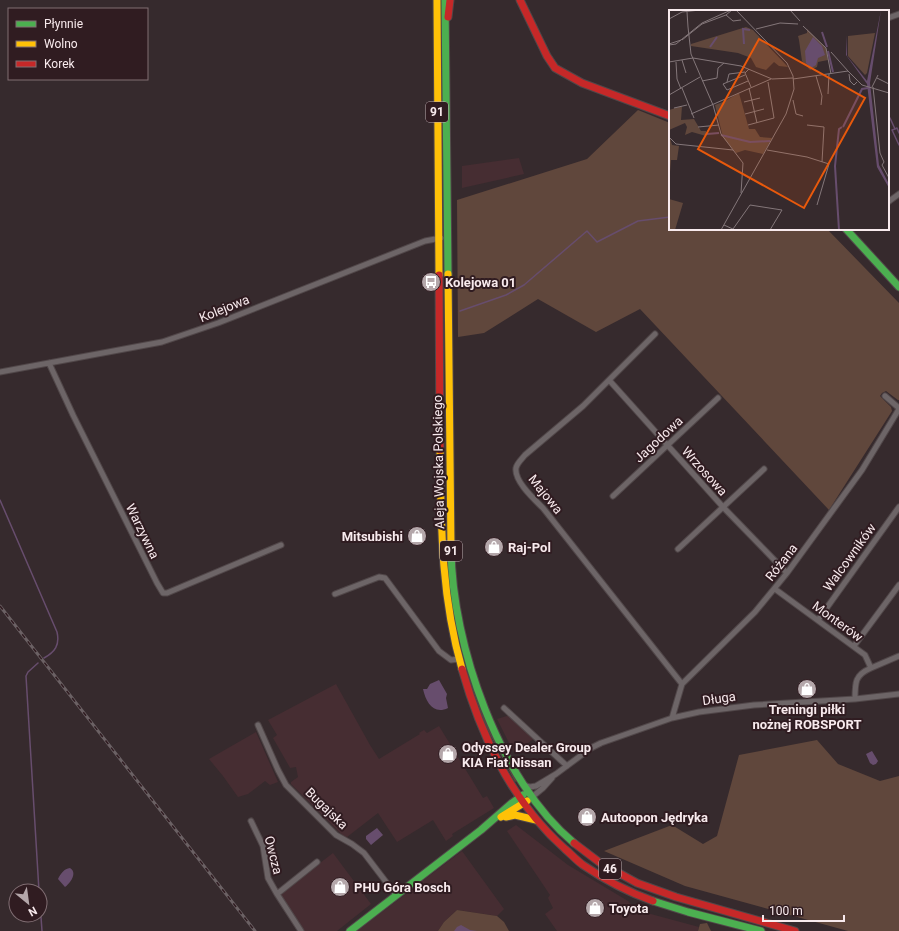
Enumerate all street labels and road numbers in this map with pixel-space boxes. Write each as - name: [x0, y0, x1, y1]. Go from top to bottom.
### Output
- road number: 91: [426, 102, 448, 122]
- street label: Kolejowa: [197, 292, 251, 325]
- street label: Aleja Wojska Polskiego: [430, 395, 447, 529]
- street label: Jagodowa: [631, 413, 686, 465]
- street label: Wrzosowa: [679, 444, 730, 499]
- street label: Majowa: [525, 472, 566, 517]
- street label: Warzywna: [123, 501, 162, 561]
- street label: Walcowników: [820, 520, 879, 594]
- road number: 91: [440, 541, 462, 561]
- street label: Różana: [762, 541, 801, 584]
- street label: Monterów: [810, 598, 866, 645]
- street label: Długa: [701, 689, 737, 708]
- street label: Bugajska: [302, 785, 351, 832]
- street label: Owcza: [262, 834, 286, 876]
- road number: 46: [599, 859, 621, 879]

